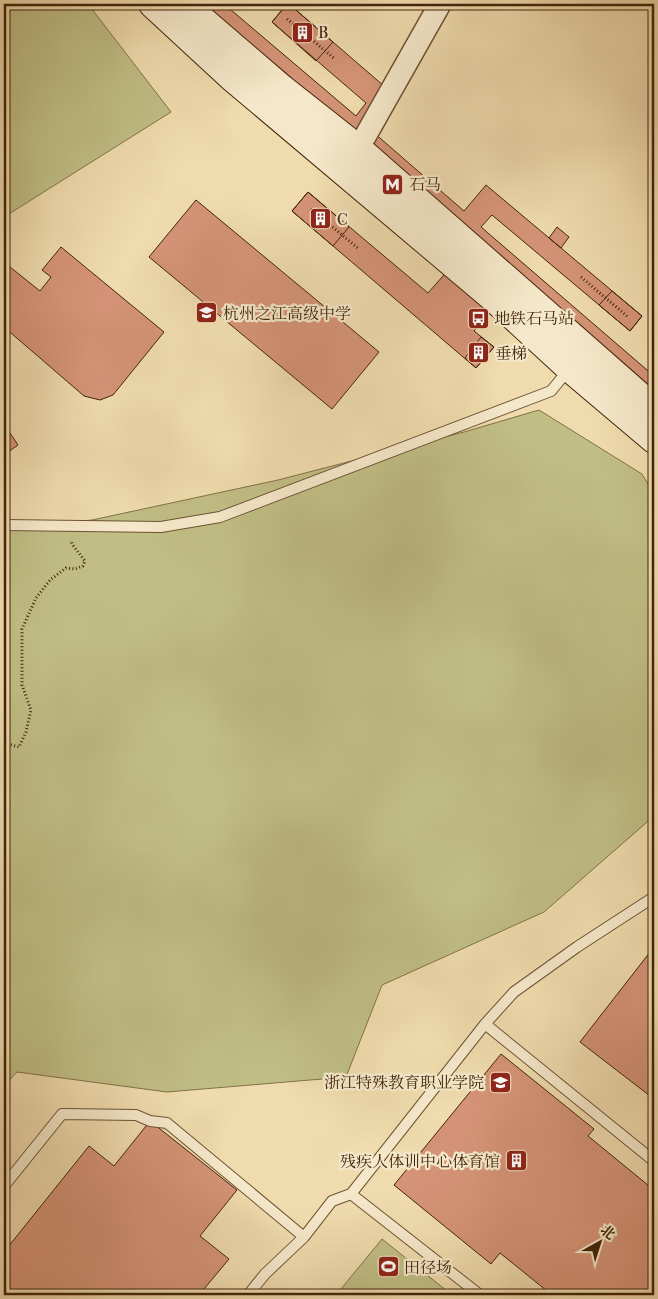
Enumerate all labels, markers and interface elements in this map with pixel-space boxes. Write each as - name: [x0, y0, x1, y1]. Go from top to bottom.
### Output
- building icon: B: [290, 20, 314, 44]
- place label: B: [318, 23, 328, 42]
- metro station icon: 石马: [381, 172, 405, 196]
- place label: 石马: [409, 175, 441, 194]
- building icon: C: [309, 207, 333, 231]
- place label: C: [337, 210, 348, 229]
- school or university icon: 杭州之江高级中学: [195, 301, 219, 325]
- place label: 杭州之江高级中学: [223, 304, 351, 323]
- bus stop icon: 地铁石马站: [466, 306, 490, 330]
- place label: 地铁石马站: [494, 309, 574, 328]
- building icon: 垂梯: [467, 341, 491, 365]
- place label: 垂梯: [495, 344, 527, 363]
- school or university icon: 浙江特殊教育职业学院: [488, 1070, 512, 1094]
- place label: 浙江特殊教育职业学院: [324, 1073, 484, 1092]
- building icon: 残疾人体训中心体育馆: [504, 1149, 528, 1173]
- place label: 残疾人体训中心体育馆: [340, 1152, 500, 1171]
- north arrow: [576, 1216, 626, 1266]
- text: 北: [597, 1221, 619, 1243]
- sports icon: 田径场: [376, 1255, 400, 1279]
- place label: 田径场: [404, 1258, 452, 1277]

